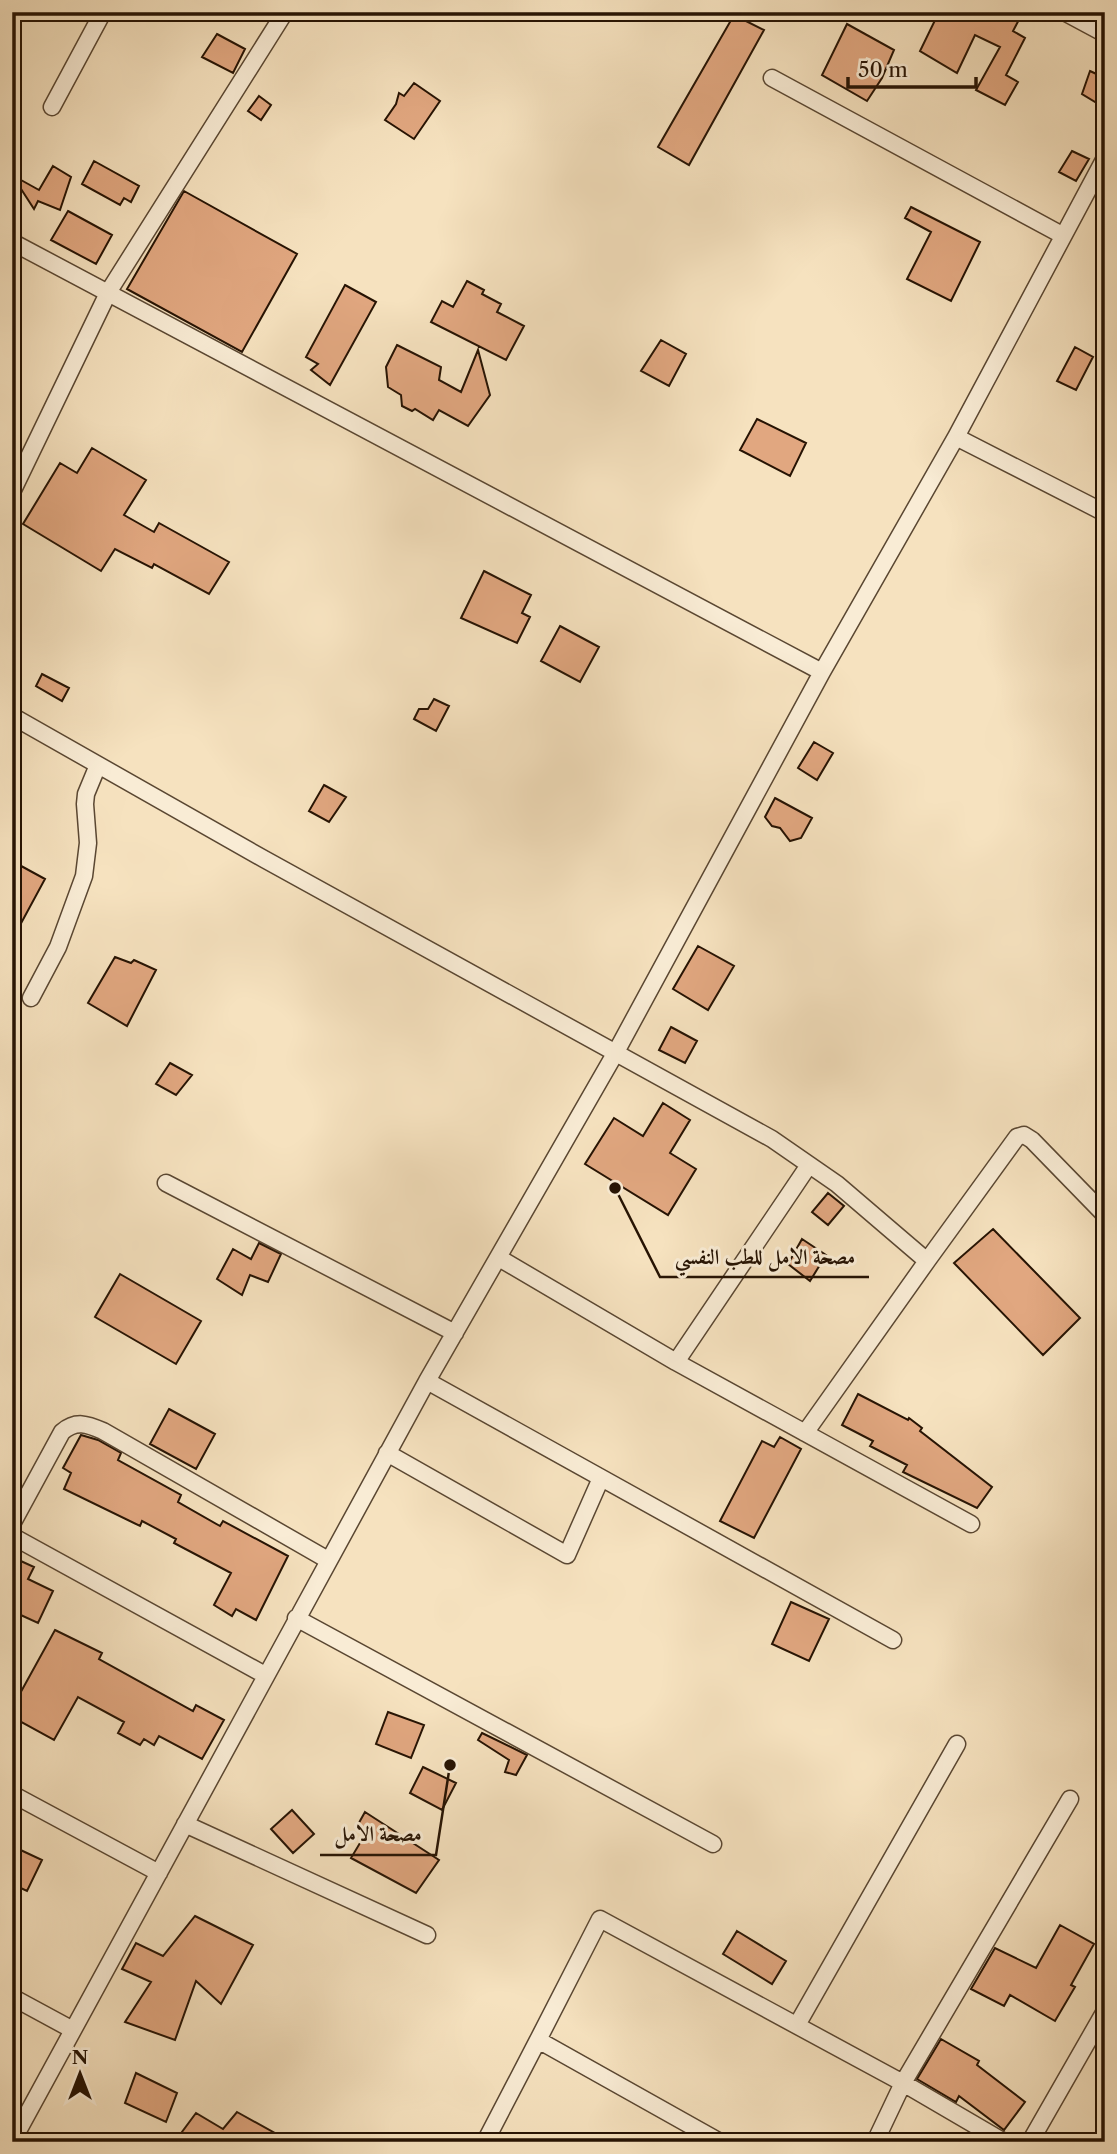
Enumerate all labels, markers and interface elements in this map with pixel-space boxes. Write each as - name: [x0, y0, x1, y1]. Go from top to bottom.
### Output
- scale bar: [848, 46, 975, 90]
- text: 50 m: [858, 57, 908, 82]
- callout: مصحة الامل للطب النفسي: [660, 1235, 869, 1277]
- text: مصحة الامل للطب النفسي: [675, 1244, 855, 1277]
- callout: مصحة الامل: [320, 1813, 436, 1855]
- text: مصحة الامل: [334, 1821, 422, 1849]
- north arrow: [46, 2038, 116, 2108]
- text: N: [72, 2046, 88, 2069]

